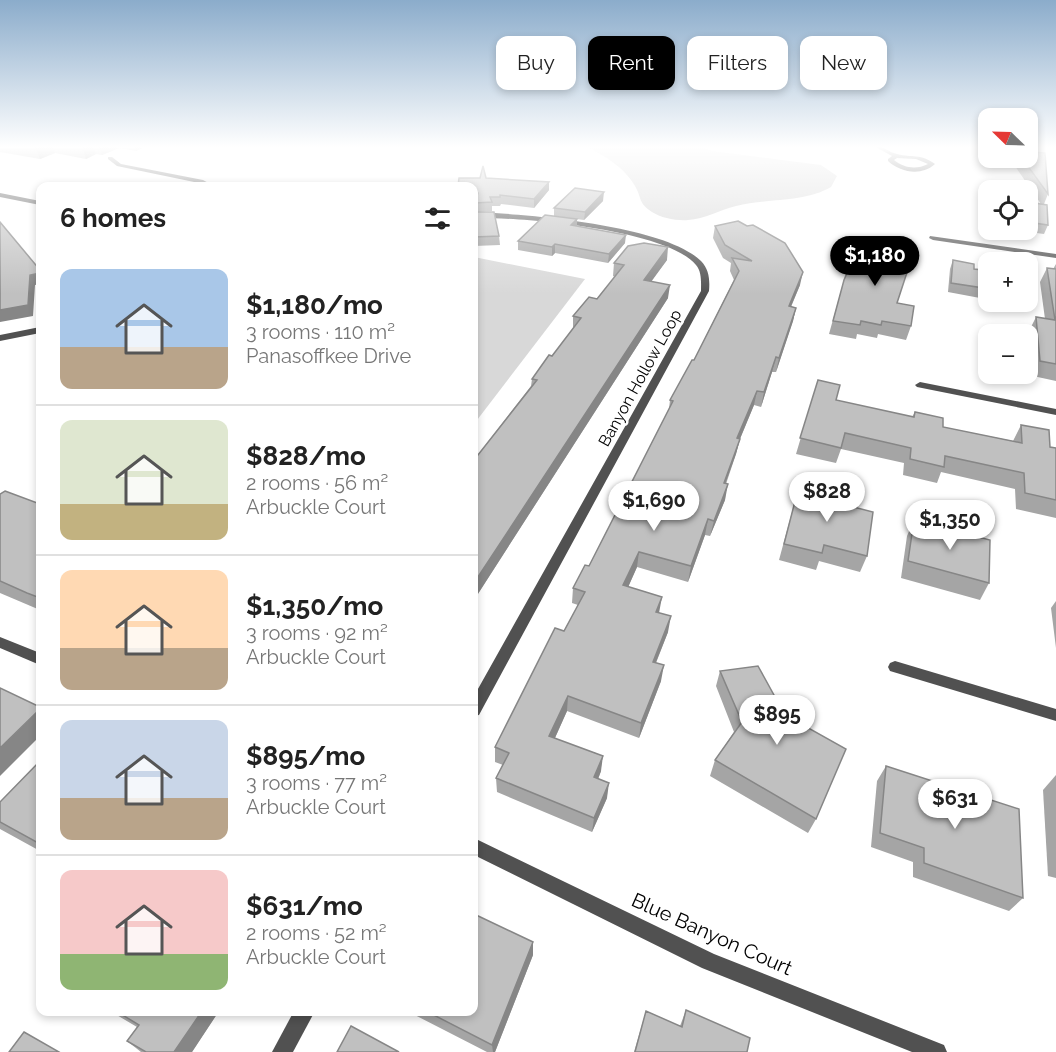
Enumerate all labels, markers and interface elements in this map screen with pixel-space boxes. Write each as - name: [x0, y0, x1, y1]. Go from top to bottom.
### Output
- chip: Buy: [496, 36, 576, 90]
- chip: Rent: [588, 36, 675, 90]
- chip: Filters: [687, 36, 788, 90]
- chip: New: [800, 36, 887, 90]
- north arrow: [978, 108, 1038, 168]
- map controls: [978, 108, 1038, 384]
- button: locate: [978, 180, 1038, 240]
- icon: filters: [421, 202, 454, 235]
- text: 6 homes: [60, 203, 166, 233]
- pin: $1,180: [826, 236, 924, 287]
- text: $1,180: [844, 243, 906, 267]
- button: +: [978, 252, 1038, 312]
- text: $1,180/mo: [246, 290, 383, 320]
- icon: home: [108, 293, 180, 365]
- street label: Banyon Hollow Loop: [594, 306, 686, 450]
- text: 3 rooms · 110 m²: [246, 320, 395, 344]
- button: −: [978, 324, 1038, 384]
- text: Panasoffkee Drive: [246, 344, 411, 368]
- text: $828/mo: [246, 441, 366, 471]
- icon: home: [108, 444, 180, 516]
- text: 2 rooms · 56 m²: [246, 471, 388, 495]
- pin: $828: [791, 472, 863, 523]
- text: $828: [803, 479, 851, 503]
- pin: $1,690: [605, 481, 703, 532]
- text: $1,690: [622, 488, 686, 512]
- text: Arbuckle Court: [246, 495, 386, 519]
- pin: $1,350: [901, 500, 999, 551]
- text: $1,350: [919, 507, 981, 531]
- text: $1,350/mo: [246, 591, 383, 621]
- icon: home: [108, 594, 180, 666]
- text: 3 rooms · 92 m²: [246, 621, 388, 645]
- text: Arbuckle Court: [246, 645, 386, 669]
- pin: $895: [741, 695, 813, 746]
- text: $895: [753, 702, 801, 726]
- text: $895/mo: [246, 741, 365, 771]
- icon: home: [108, 744, 180, 816]
- text: 3 rooms · 77 m²: [246, 771, 387, 795]
- pin: $631: [919, 779, 991, 830]
- text: $631: [932, 786, 978, 810]
- text: Arbuckle Court: [246, 795, 386, 819]
- street label: Blue Banyon Court: [628, 888, 796, 980]
- text: $631/mo: [246, 891, 363, 921]
- icon: home: [108, 894, 180, 966]
- text: 2 rooms · 52 m²: [246, 921, 387, 945]
- text: Arbuckle Court: [246, 945, 386, 969]

